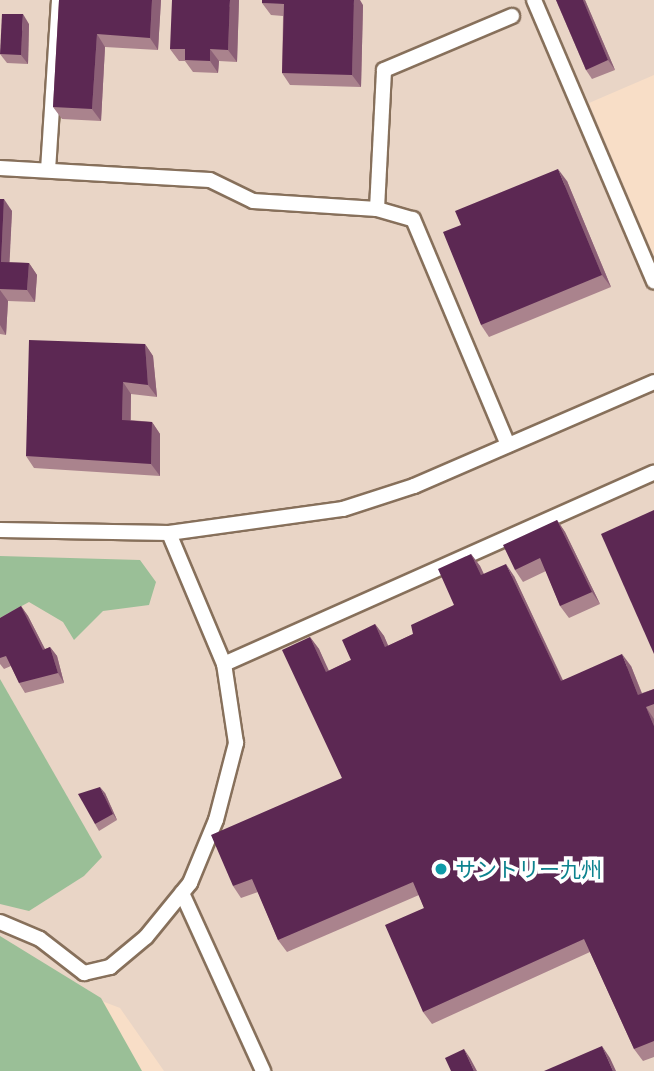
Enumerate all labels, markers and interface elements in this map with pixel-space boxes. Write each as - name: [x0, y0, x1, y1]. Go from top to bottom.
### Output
- place label: サントリー九州: [455, 856, 602, 882]
- marker: サントリー九州: [433, 861, 449, 877]

